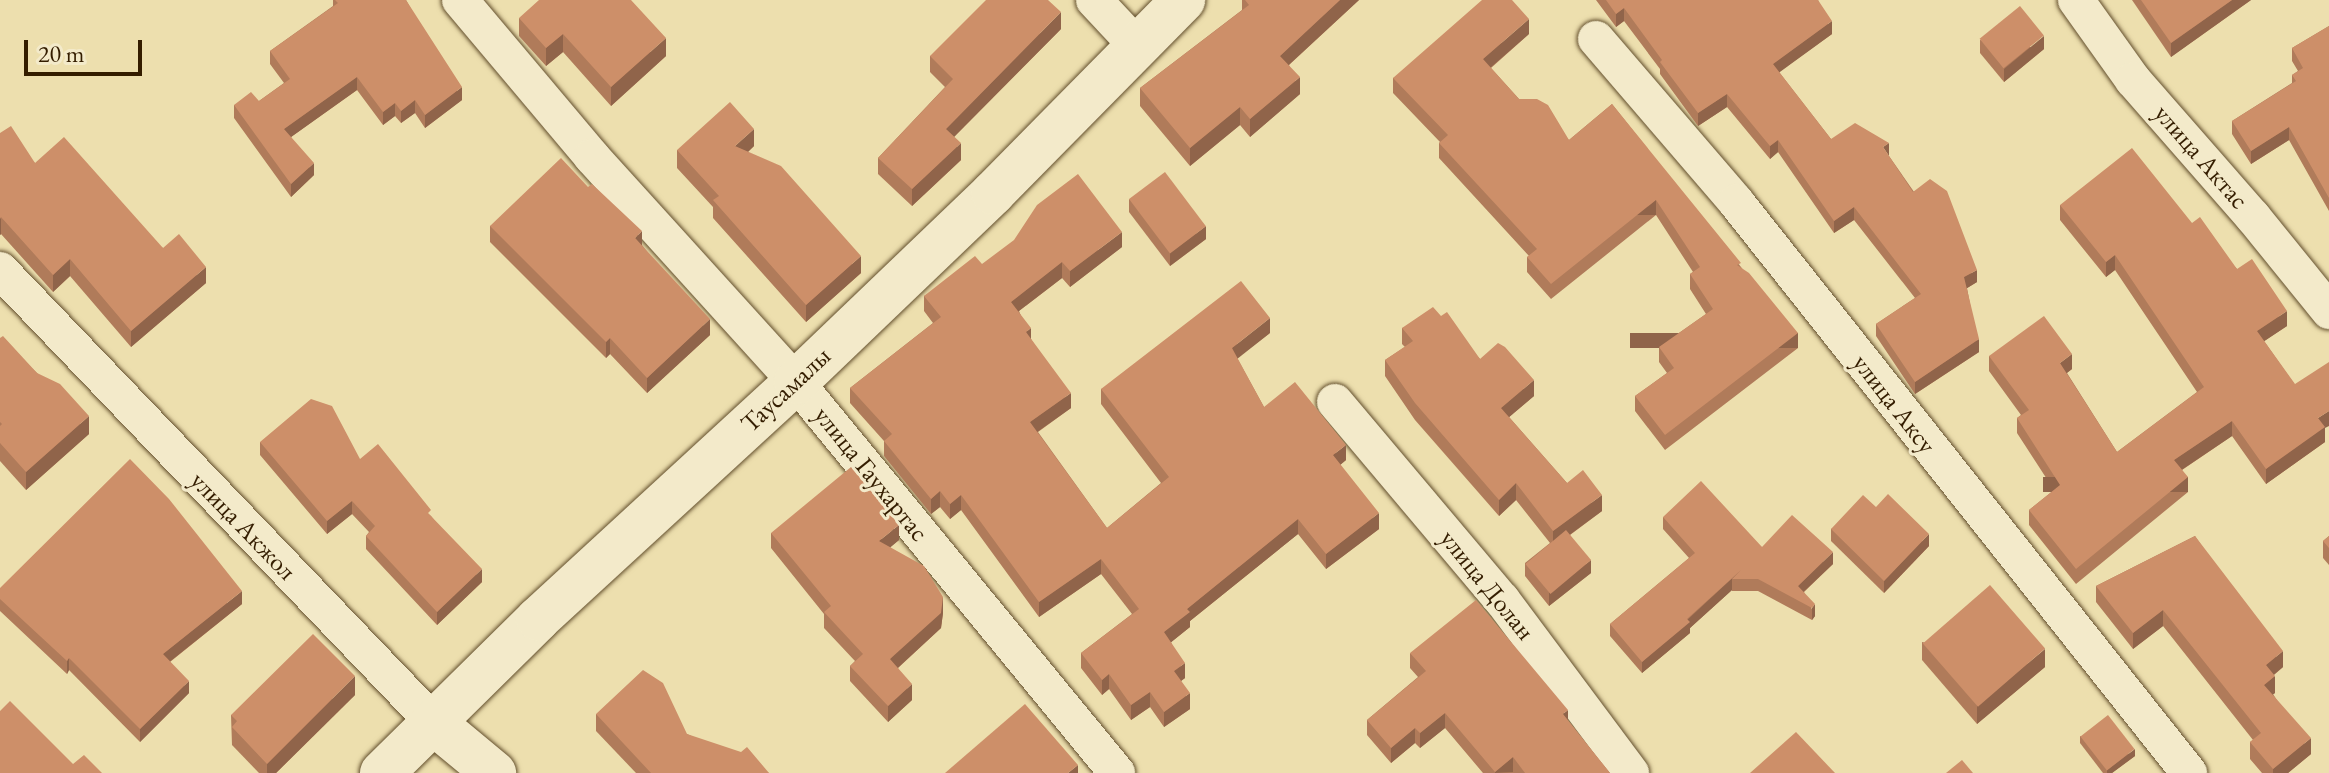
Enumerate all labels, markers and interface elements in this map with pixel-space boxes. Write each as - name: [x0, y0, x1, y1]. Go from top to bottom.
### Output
- scale bar: [28, 24, 146, 74]
- text: 20 m: [38, 38, 85, 69]
- street label: улица Актас: [2147, 98, 2255, 216]
- street label: Таусамалы: [735, 341, 837, 439]
- street label: улица Аксу: [1846, 348, 1942, 460]
- street label: улица Гаухартас: [807, 400, 935, 548]
- street label: улица Акжол: [184, 465, 302, 587]
- street label: улица Долан: [1433, 524, 1541, 646]

